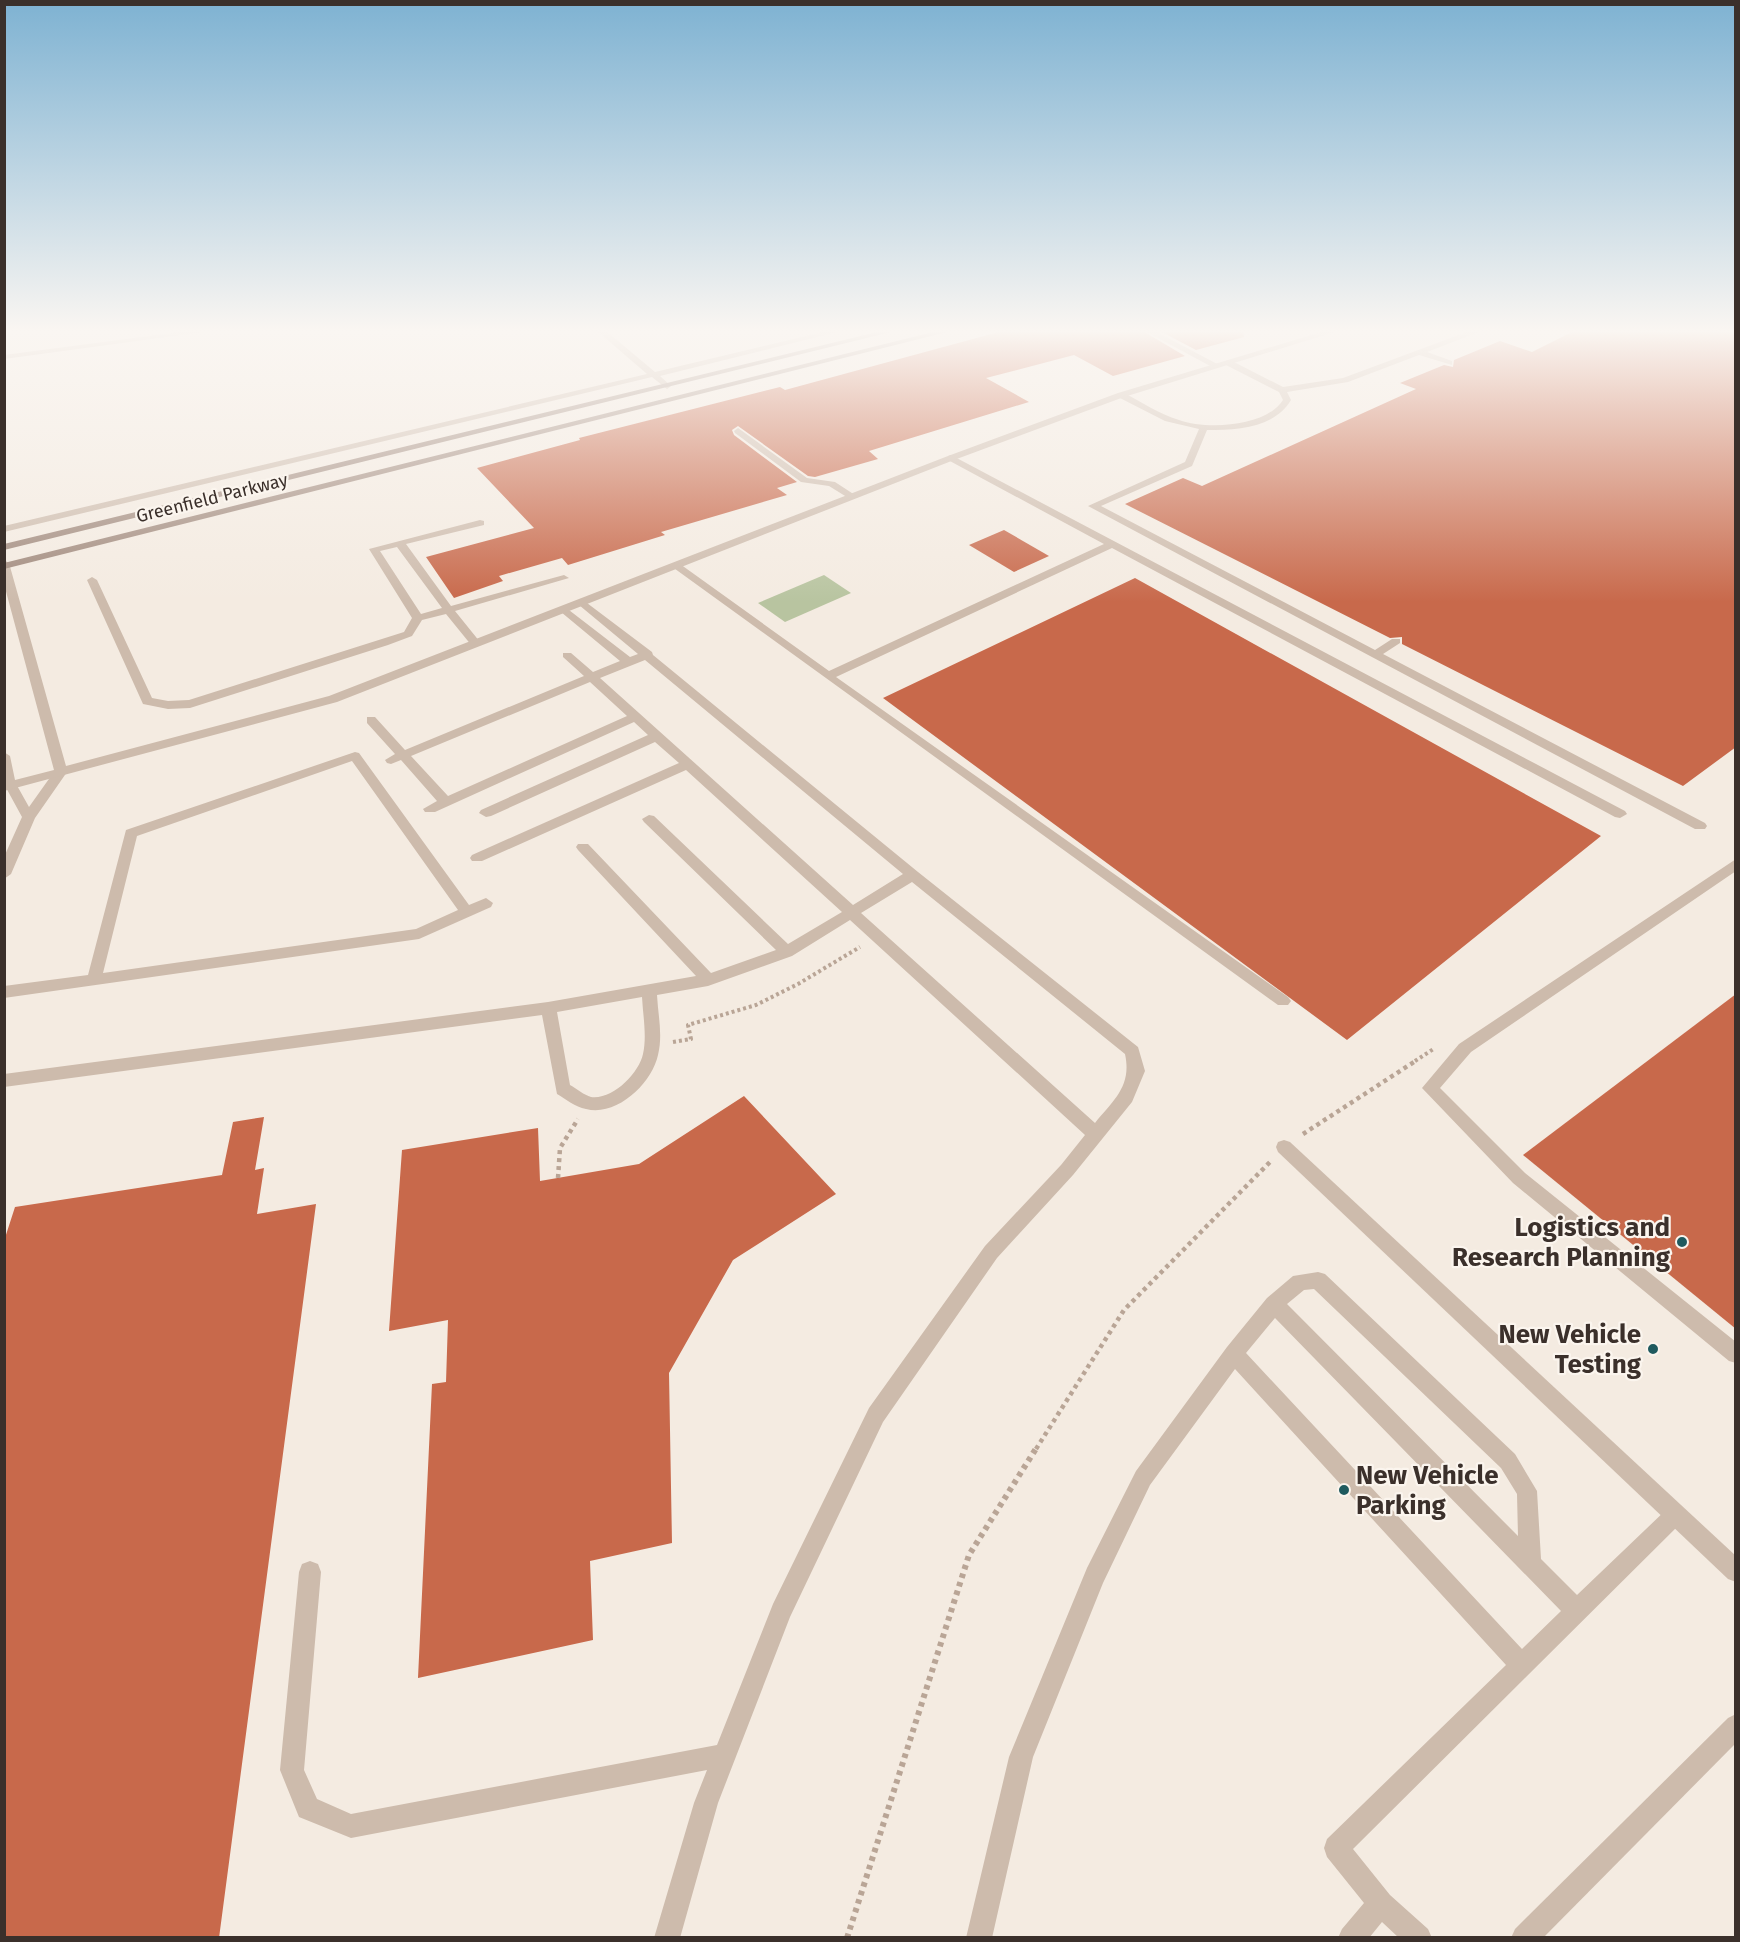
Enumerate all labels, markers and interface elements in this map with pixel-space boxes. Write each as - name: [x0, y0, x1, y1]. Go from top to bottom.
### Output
- street label: Greenfield Parkway: [134, 469, 290, 527]
- place label: Logistics and Research Planning: [1452, 1212, 1671, 1273]
- marker: Logistics and Research Planning: [1675, 1235, 1689, 1249]
- place label: New Vehicle Testing: [1499, 1319, 1642, 1380]
- marker: New Vehicle Testing: [1646, 1342, 1660, 1356]
- place label: New Vehicle Parking: [1356, 1460, 1498, 1521]
- marker: New Vehicle Parking: [1337, 1483, 1351, 1497]

